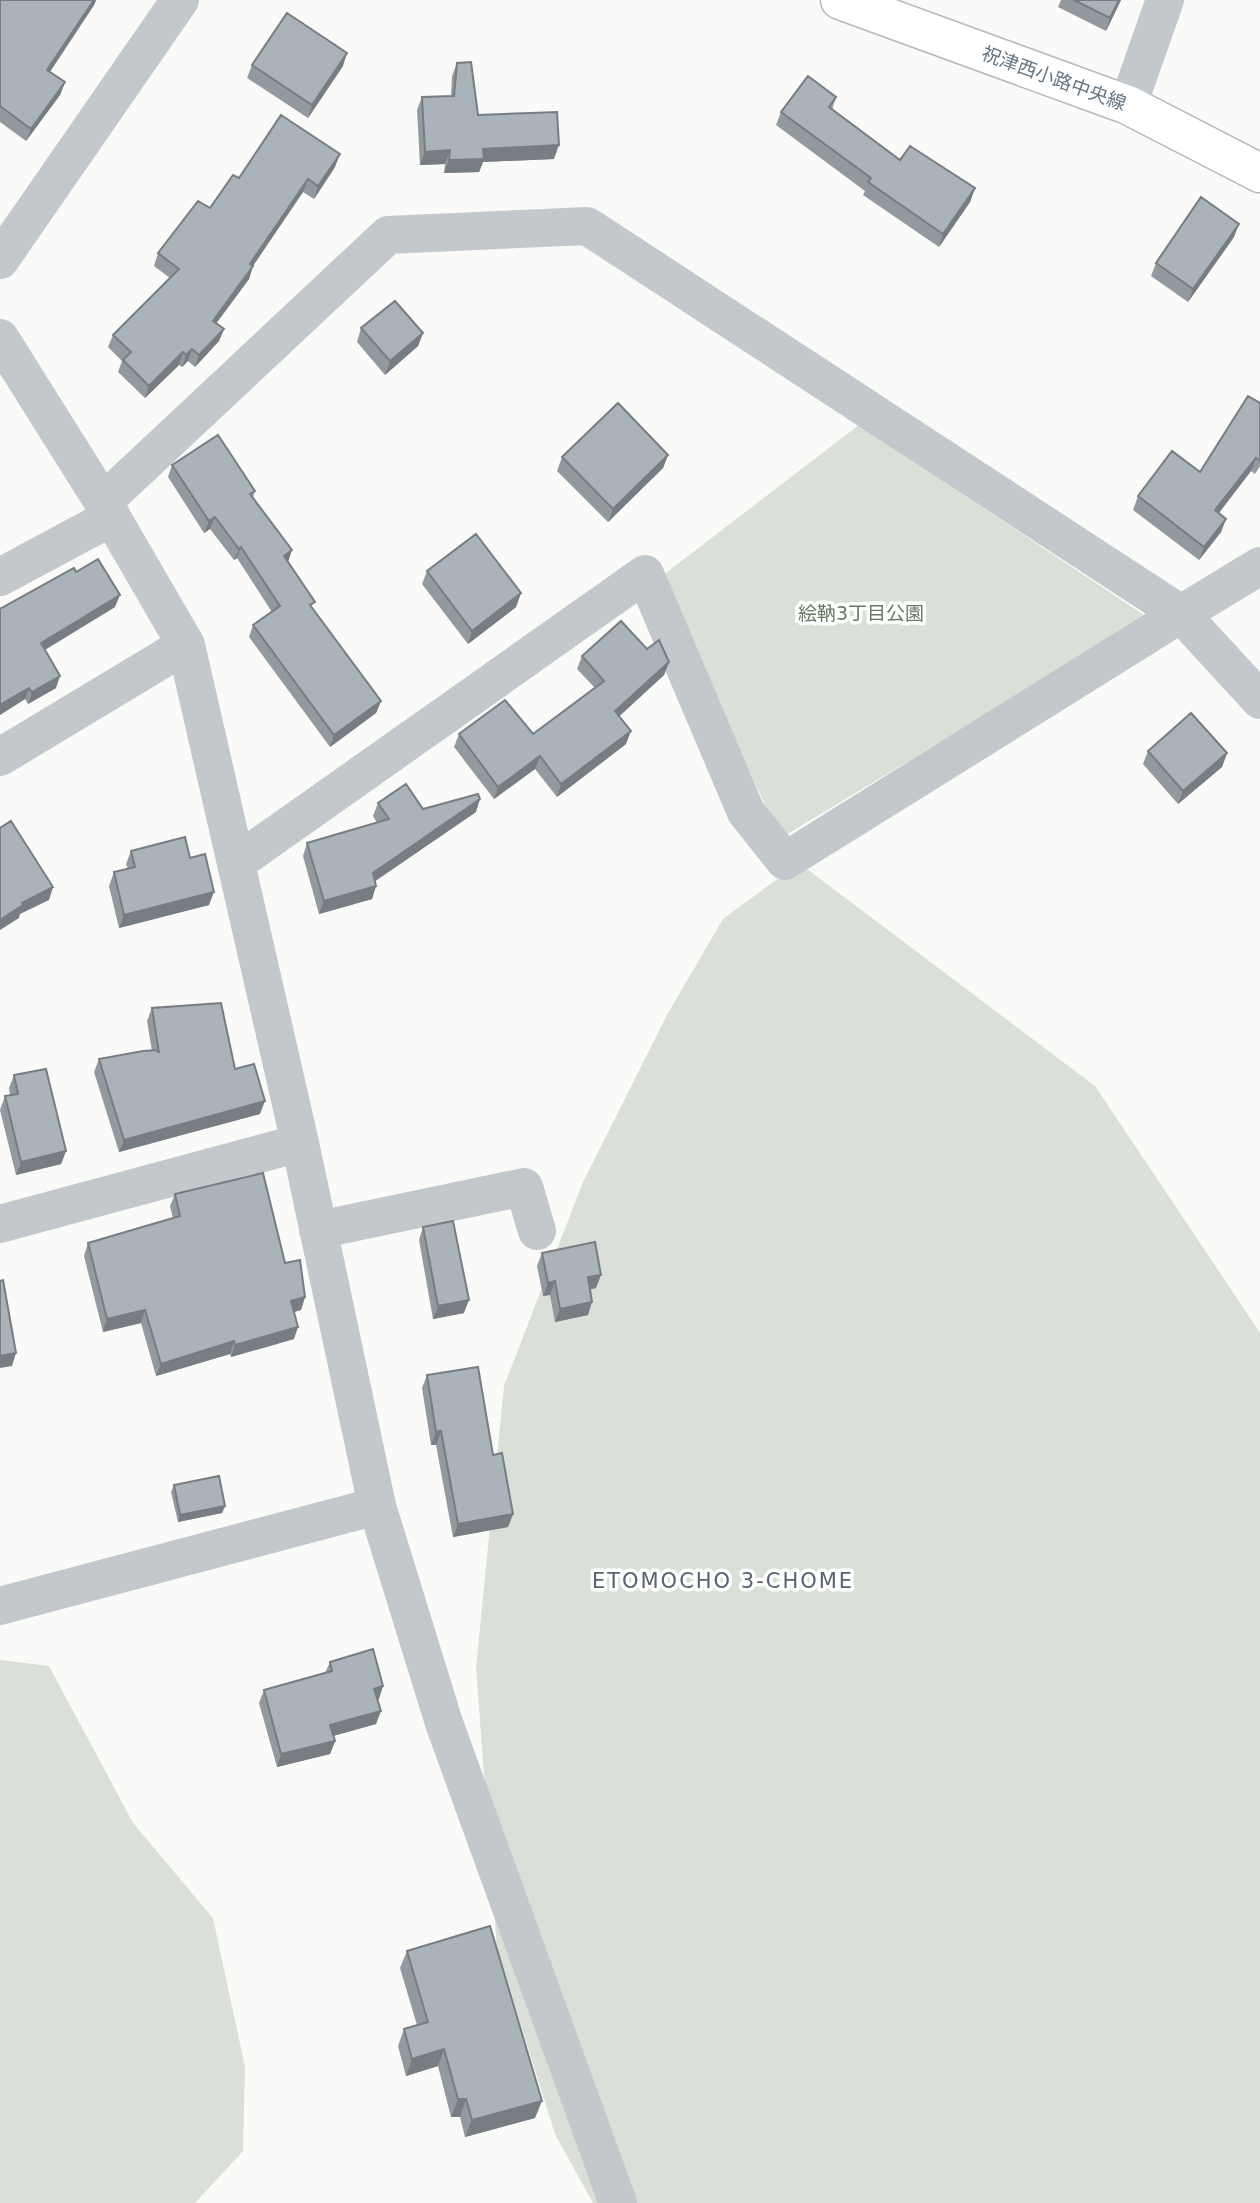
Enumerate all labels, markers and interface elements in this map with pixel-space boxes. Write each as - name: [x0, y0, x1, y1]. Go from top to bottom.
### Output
- street label: 祝津西小路中央線: [979, 42, 1129, 114]
- park label: 絵靹3丁目公園: [798, 602, 924, 624]
- district label: ETOMOCHO 3-CHOME: [592, 1569, 854, 1593]

